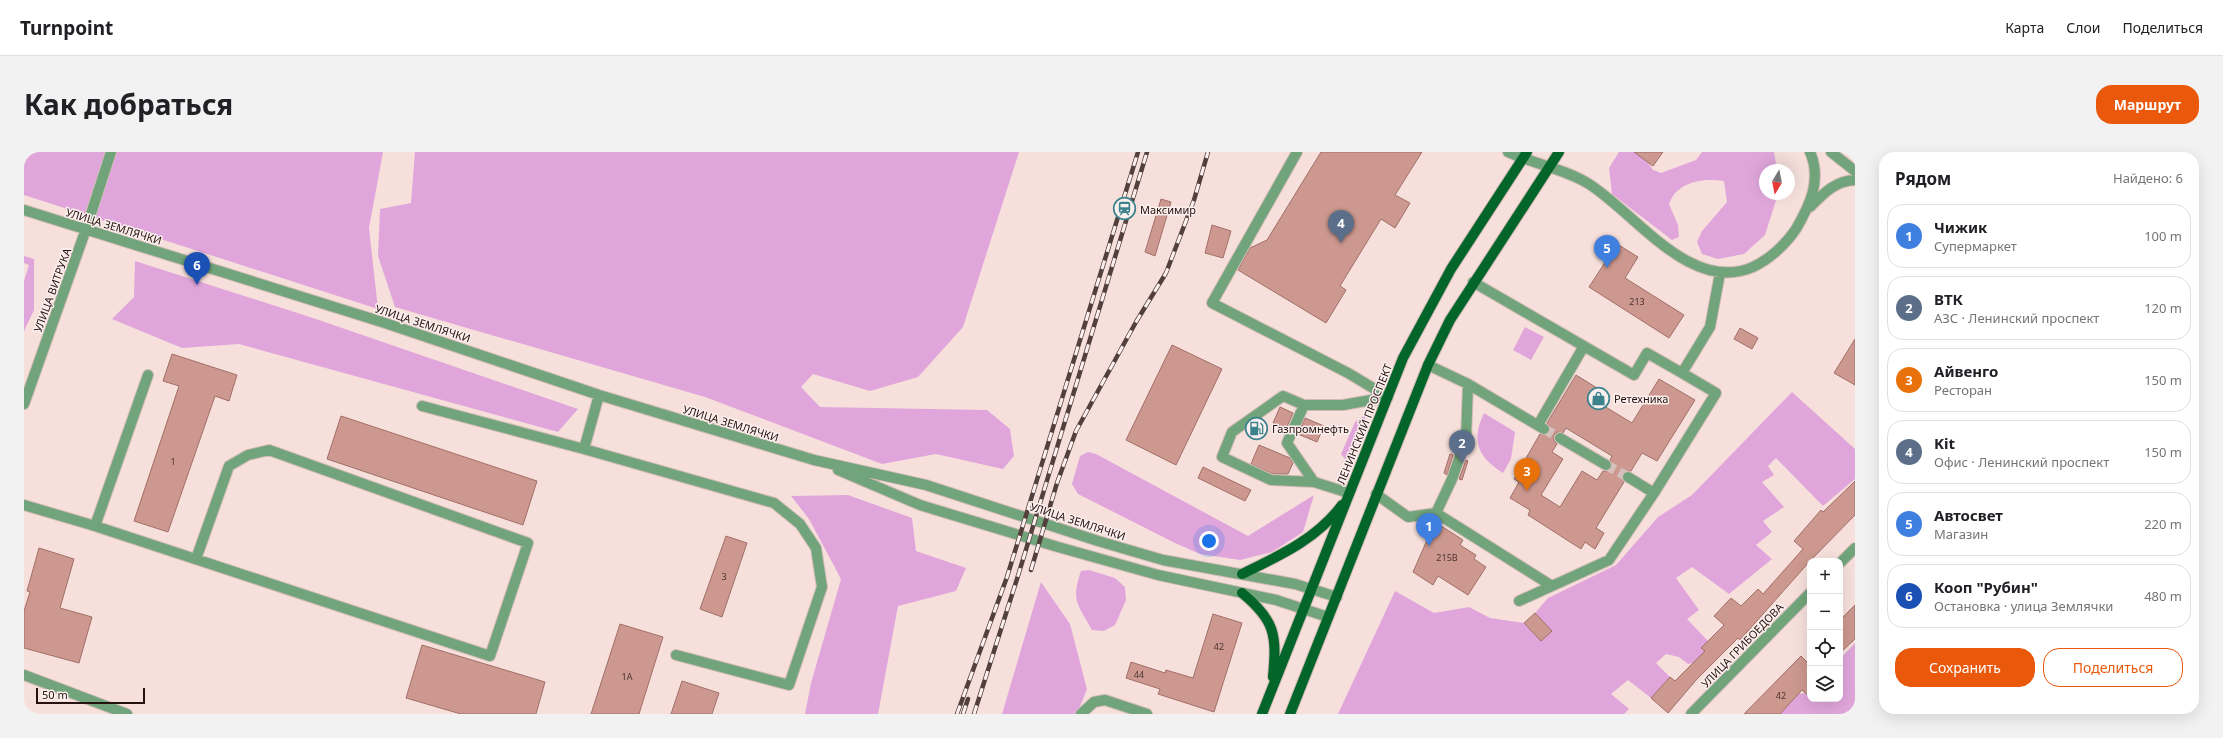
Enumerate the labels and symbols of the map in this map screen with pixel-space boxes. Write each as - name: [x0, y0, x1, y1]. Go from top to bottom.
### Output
- north arrow: [1759, 164, 1795, 200]
- station icon: Максимир: [1112, 196, 1138, 222]
- place label: Максимир: [1140, 202, 1196, 217]
- street label: УЛИЦА ЗЕМЛЯЧКИ: [64, 204, 164, 248]
- pin: 4: [1328, 210, 1354, 243]
- pin: 5: [1594, 235, 1620, 268]
- street label: УЛИЦА ВИТРУКА: [30, 245, 75, 334]
- pin: 6: [184, 252, 210, 285]
- house number: 213: [1629, 295, 1645, 308]
- street label: УЛИЦА ЗЕМЛЯЧКИ: [373, 300, 473, 346]
- street label: ЛЕНИНСКИЙ ПРОСПЕКТ: [1333, 361, 1395, 487]
- shop icon: Ретехника: [1585, 385, 1611, 411]
- place label: Ретехника: [1614, 391, 1668, 406]
- street label: УЛИЦА ЗЕМЛЯЧКИ: [681, 401, 781, 445]
- fuel station icon: Газпромнефть: [1244, 415, 1270, 441]
- place label: Газпромнефть: [1272, 421, 1349, 436]
- pin: 2: [1449, 430, 1475, 463]
- house number: 1: [170, 455, 176, 468]
- pin: 3: [1514, 458, 1540, 491]
- street label: УЛИЦА ЗЕМЛЯЧКИ: [1028, 498, 1128, 544]
- pin: 1: [1416, 513, 1442, 546]
- your location: [1199, 531, 1219, 551]
- house number: 215В: [1436, 551, 1458, 564]
- house number: 3: [721, 570, 727, 583]
- street label: УЛИЦА ГРИБОЕДОВА: [1698, 599, 1787, 691]
- house number: 42: [1214, 640, 1224, 653]
- house number: 44: [1134, 668, 1144, 681]
- house number: 1А: [622, 670, 633, 683]
- scale bar: [36, 686, 145, 705]
- house number: 42: [1776, 689, 1786, 702]

